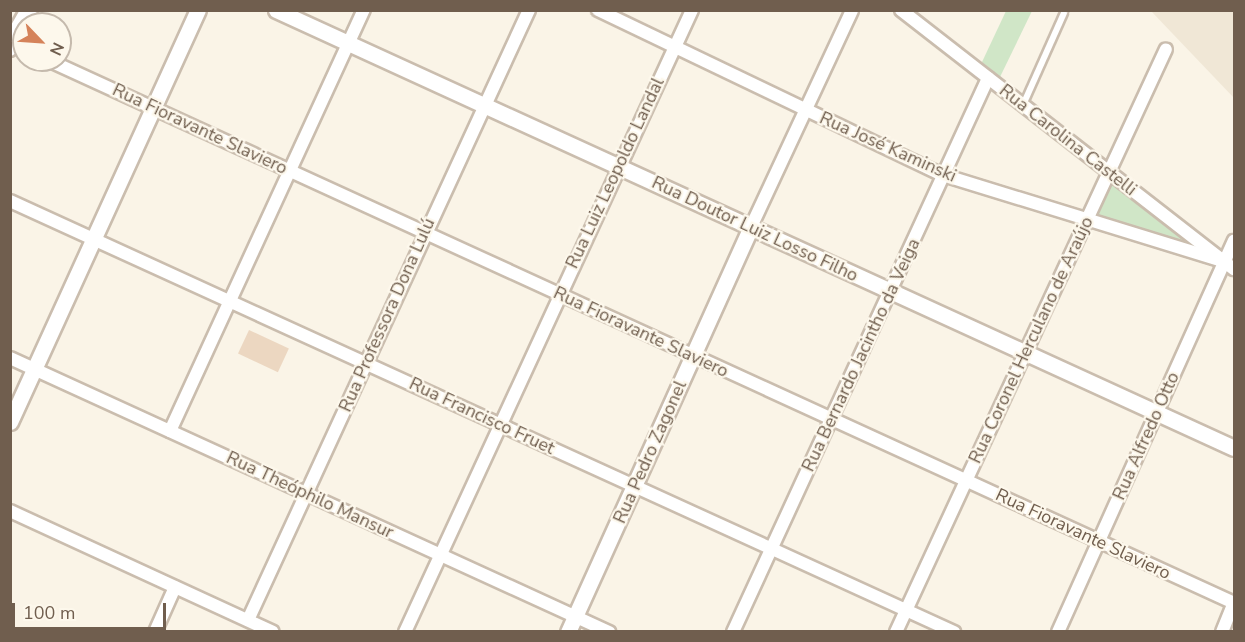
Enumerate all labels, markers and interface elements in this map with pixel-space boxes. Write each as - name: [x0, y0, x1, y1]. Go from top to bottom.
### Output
- north arrow: [12, 12, 72, 72]
- text: N: [44, 39, 69, 59]
- street label: Rua Luiz Leopoldo Landal: [561, 74, 669, 272]
- street label: Rua Fioravante Slaviero: [109, 79, 291, 179]
- street label: Rua Carolina Castelli: [995, 80, 1141, 200]
- street label: Rua José Kaminski: [816, 107, 960, 187]
- street label: Rua Doutor Luiz Losso Filho: [648, 172, 862, 286]
- street label: Rua Coronel Herculano de Araújo: [964, 213, 1098, 467]
- street label: Rua Professora Dona Lulú: [334, 215, 440, 415]
- street label: Rua Bernardo Jacintho da Veiga: [797, 235, 925, 475]
- street label: Rua Fioravante Slaviero: [550, 282, 732, 382]
- street label: Rua Alfredo Otto: [1108, 369, 1184, 503]
- street label: Rua Francisco Fruet: [406, 373, 558, 459]
- street label: Rua Pedro Zagonel: [609, 377, 691, 527]
- street label: Rua Theóphilo Mansur: [223, 447, 397, 543]
- street label: Rua Fioravante Slaviero: [992, 484, 1174, 584]
- scale bar: [15, 591, 170, 629]
- text: 100 m: [23, 601, 75, 625]

